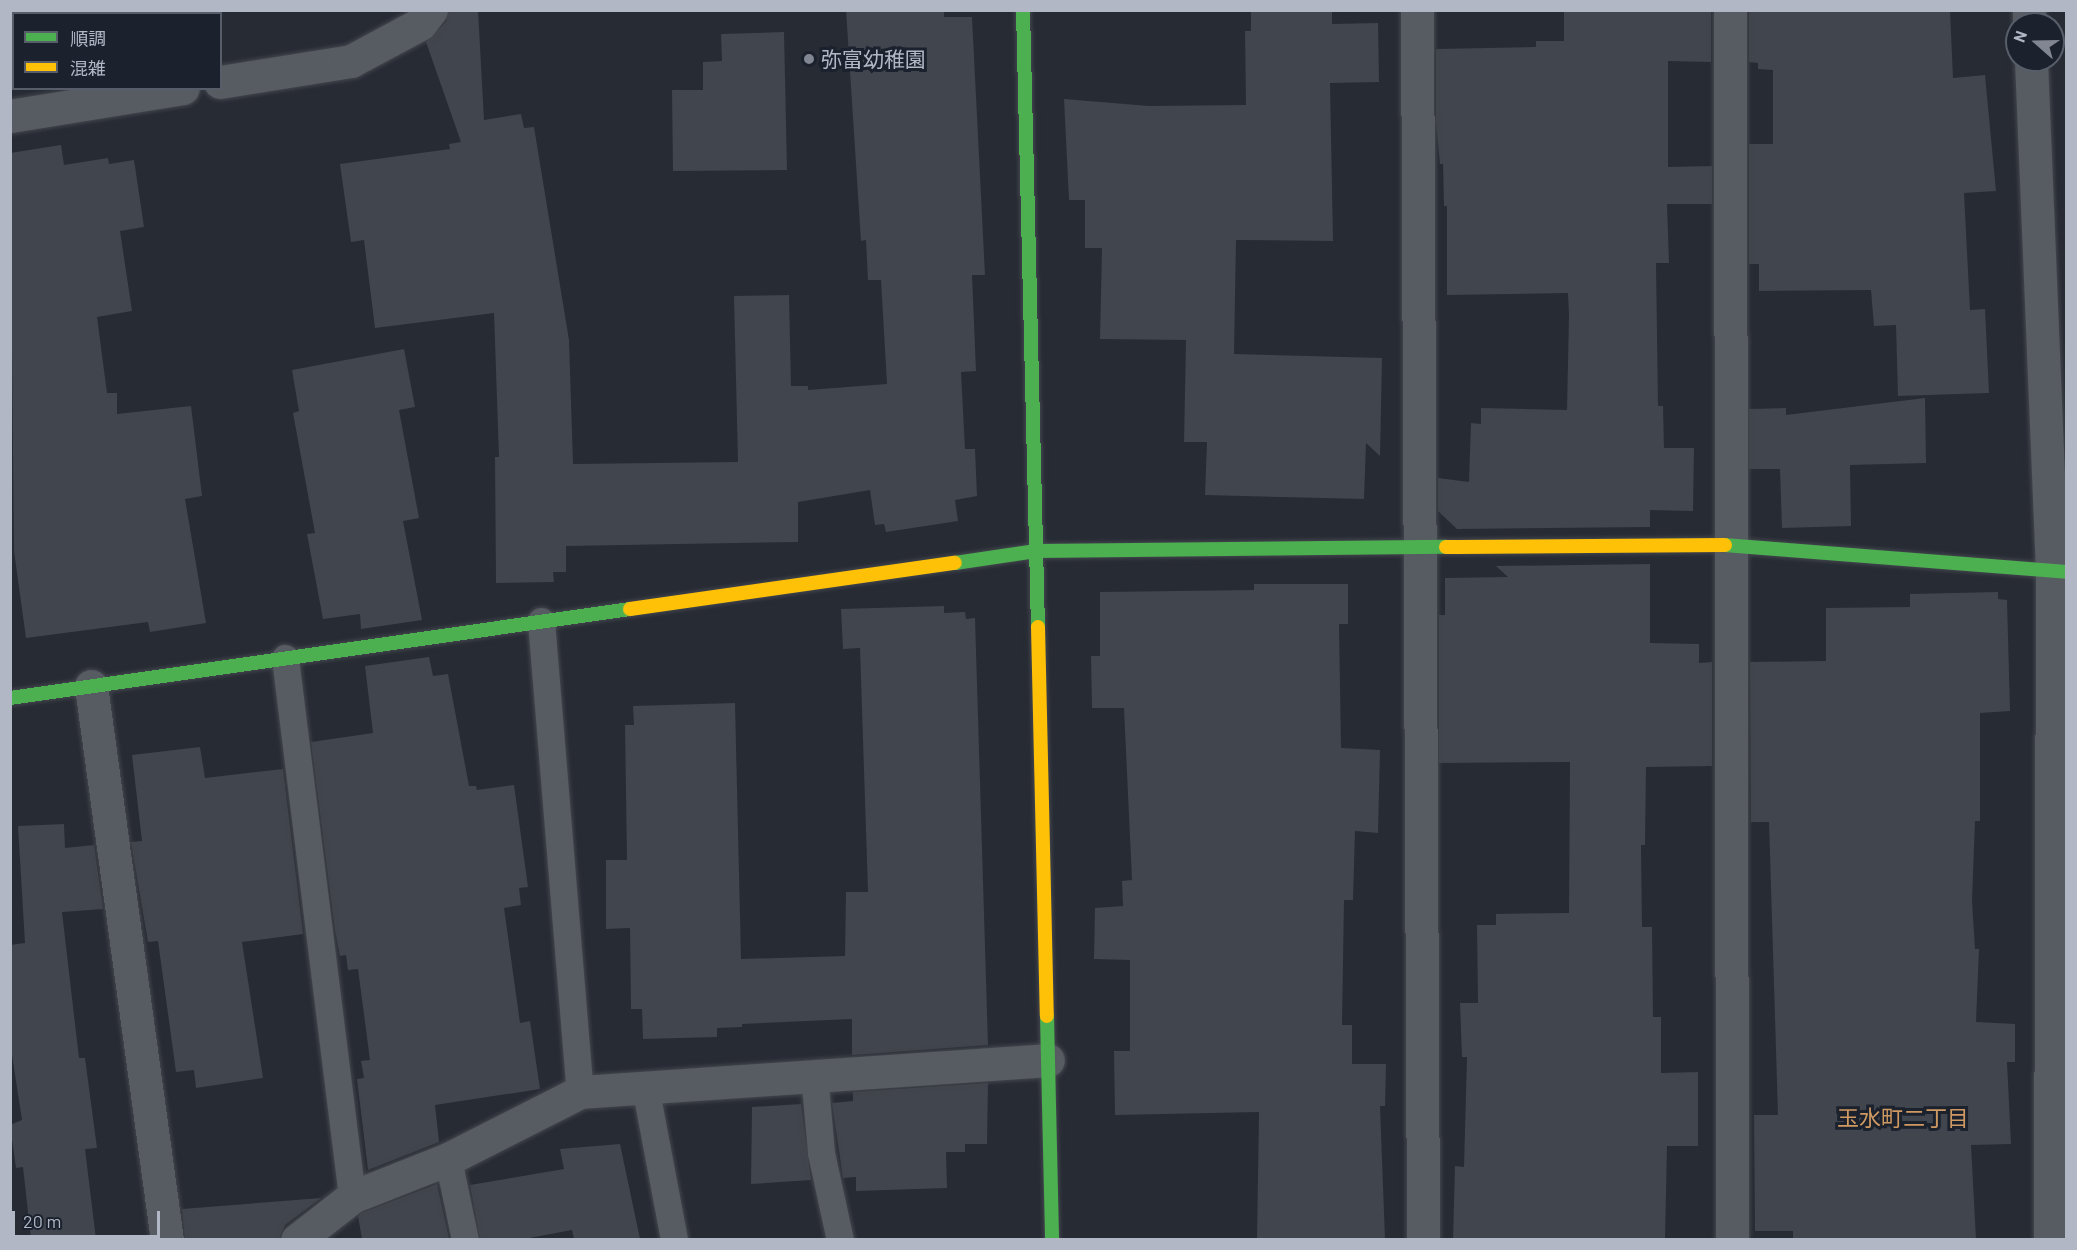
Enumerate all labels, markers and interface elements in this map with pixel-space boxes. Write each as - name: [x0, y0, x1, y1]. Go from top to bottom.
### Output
- legend: [12, 12, 222, 90]
- north arrow: [2005, 12, 2065, 72]
- text: 順調: [70, 27, 106, 49]
- text: N: [2009, 28, 2030, 45]
- place label: 弥富幼稚園: [821, 46, 926, 72]
- marker: 弥富幼稚園: [802, 52, 816, 66]
- text: 混雑: [70, 57, 106, 79]
- district label: 玉水町二丁目: [1837, 1105, 1969, 1131]
- scale bar: [15, 1199, 164, 1237]
- text: 20 m: [23, 1210, 61, 1232]

